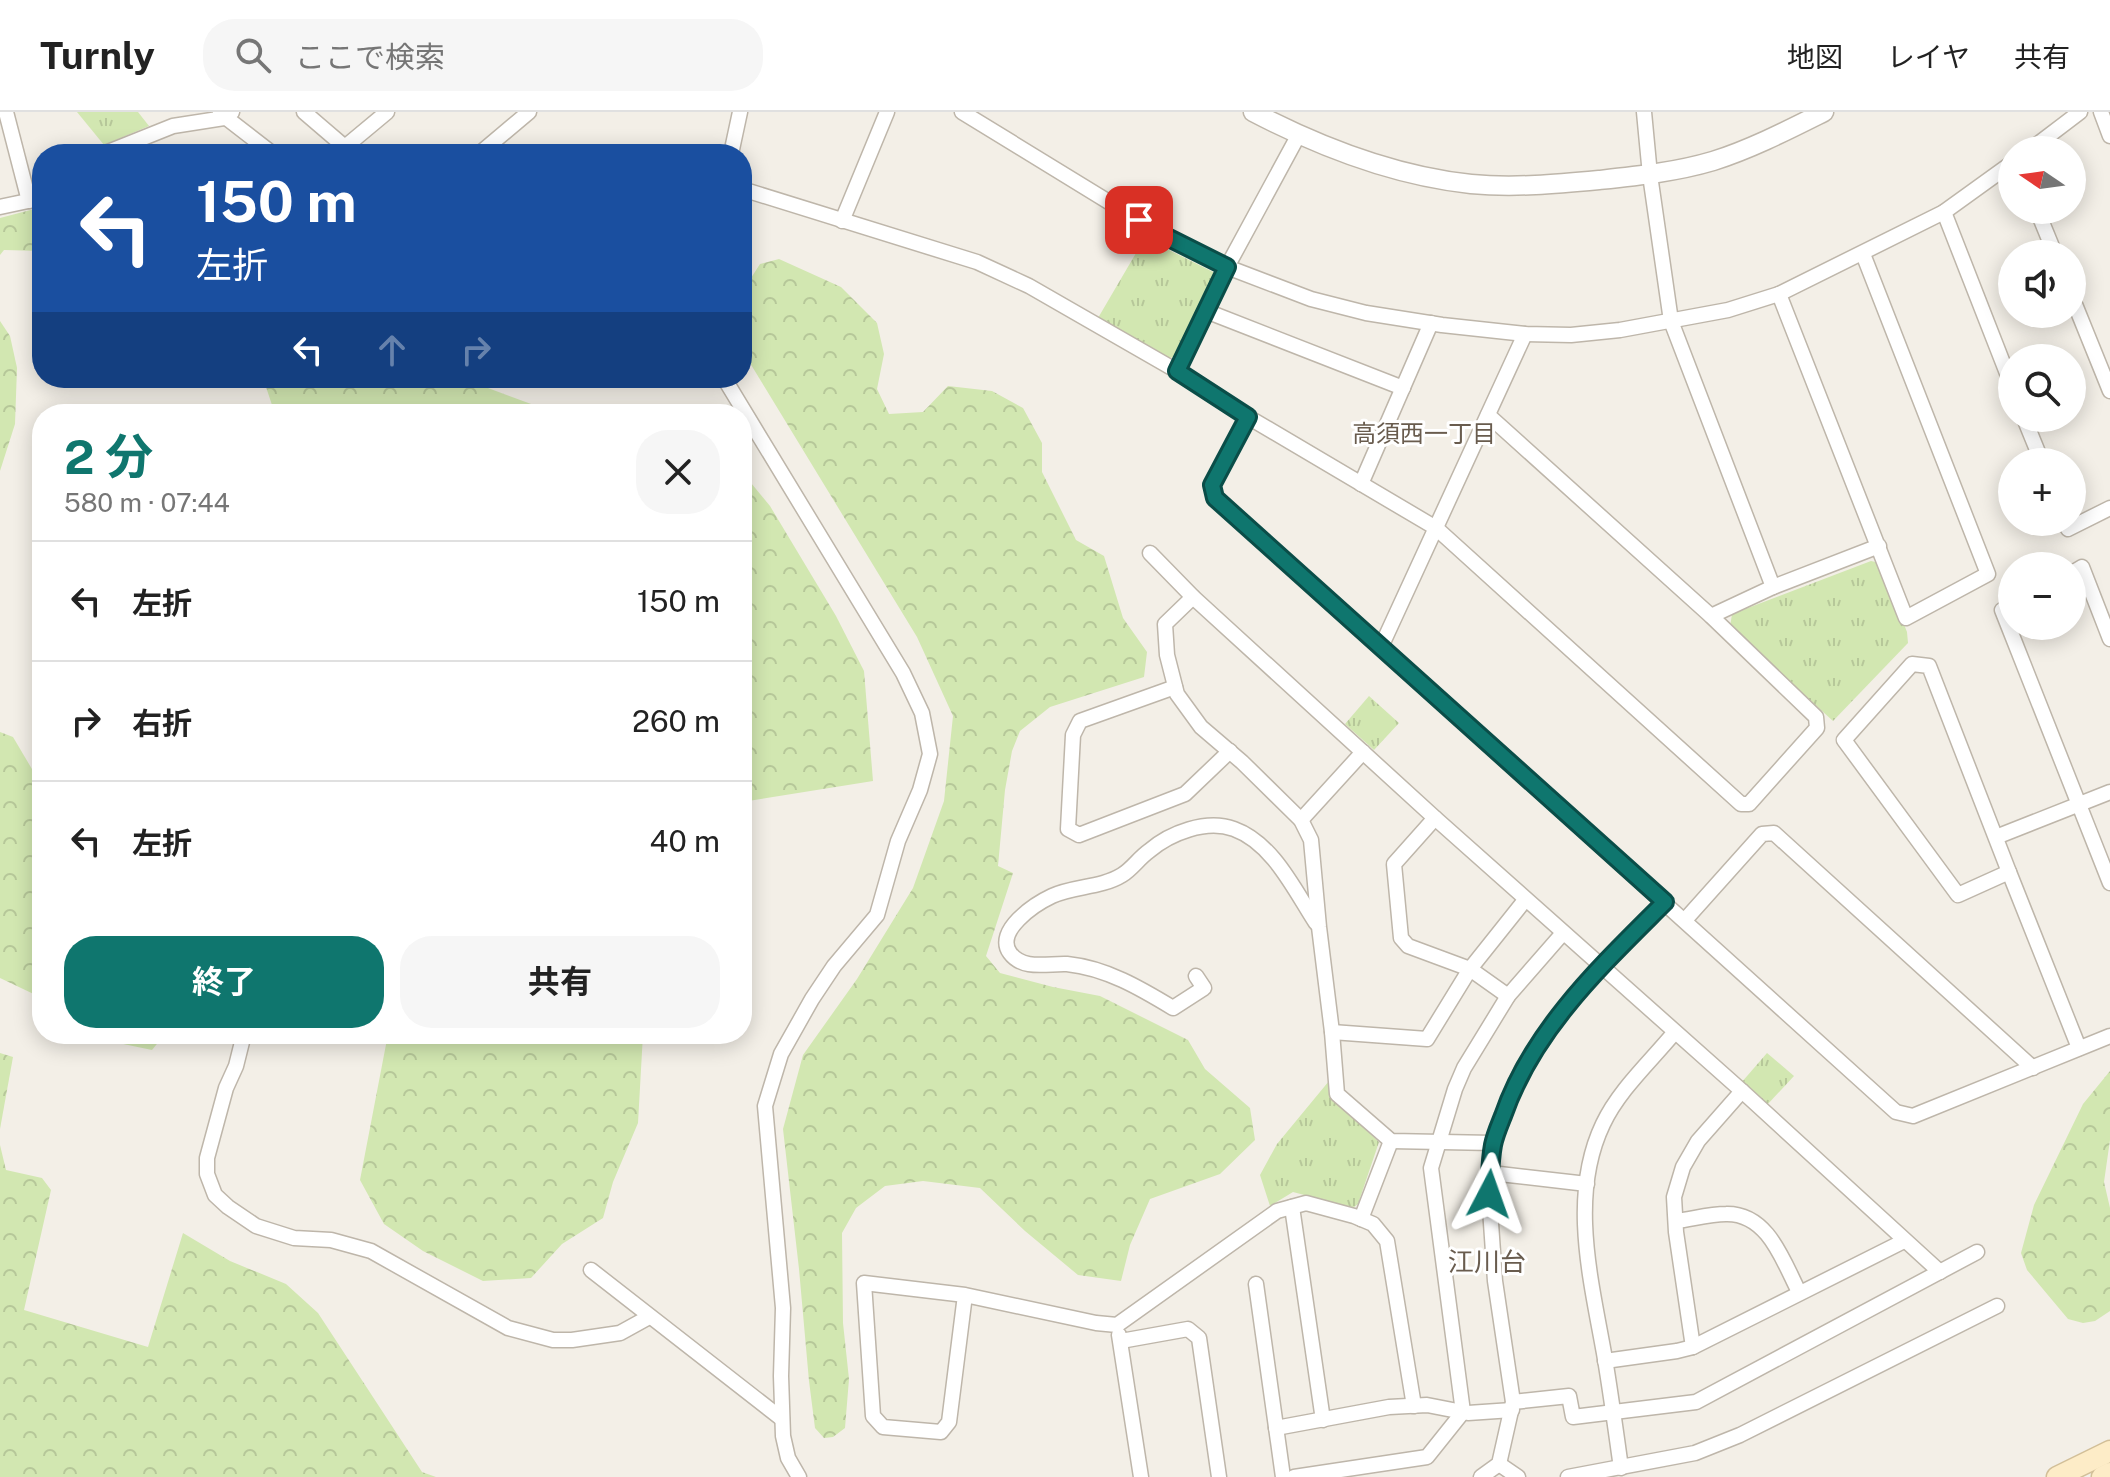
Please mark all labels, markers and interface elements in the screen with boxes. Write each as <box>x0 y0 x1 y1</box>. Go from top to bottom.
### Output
search box <box>203 19 763 91</box>
text: Turnly <box>40 33 155 78</box>
icon: search <box>231 33 275 77</box>
text: ここで検索 <box>295 39 445 75</box>
text: 地図 <box>1787 40 1843 73</box>
text: レイヤ <box>1887 40 1970 73</box>
text: 共有 <box>2014 40 2070 73</box>
north arrow <box>1998 136 2086 224</box>
map controls <box>1998 136 2086 640</box>
text: 150 m <box>196 169 357 235</box>
icon: left <box>64 176 168 280</box>
pin <box>1105 186 1173 254</box>
icon: arrive <box>1117 198 1161 242</box>
button: sound <box>1998 240 2086 328</box>
text: 左折 <box>196 244 268 286</box>
icon: left <box>286 328 330 372</box>
icon: ahead <box>370 328 414 372</box>
icon: right <box>454 328 498 372</box>
button: search <box>1998 344 2086 432</box>
district label: 高須西一丁目 <box>1352 419 1496 447</box>
text: 2 分 <box>64 428 153 485</box>
button: close <box>636 430 720 514</box>
button: + <box>1998 448 2086 536</box>
text: 580 m · 07:44 <box>64 487 230 518</box>
button: − <box>1998 552 2086 640</box>
icon: left <box>64 579 108 623</box>
text: 150 m <box>637 583 720 619</box>
text: 左折 <box>132 585 192 621</box>
icon: right <box>64 699 108 743</box>
text: 260 m <box>632 703 720 739</box>
text: 右折 <box>132 705 192 741</box>
icon: left <box>64 819 108 863</box>
text: 40 m <box>650 823 720 859</box>
text: 左折 <box>132 825 192 861</box>
button: 終了 <box>64 936 384 1028</box>
button: 共有 <box>400 936 720 1028</box>
position arrow <box>1447 1152 1531 1236</box>
district label: 江川台 <box>1448 1246 1526 1277</box>

